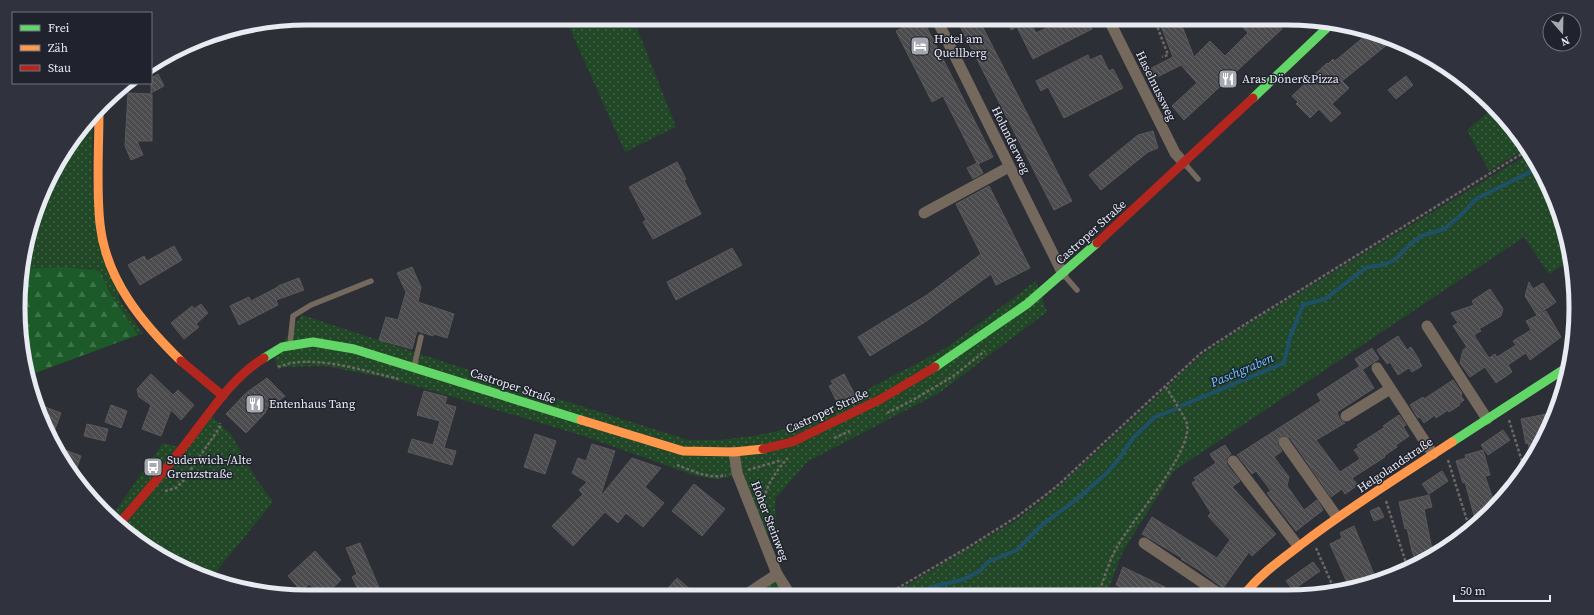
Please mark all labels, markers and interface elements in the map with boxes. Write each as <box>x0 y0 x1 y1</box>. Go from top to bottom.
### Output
legend <box>12 12 152 84</box>
north arrow <box>1542 12 1582 52</box>
text: Frei <box>48 20 70 36</box>
place label: Hotel am Quellberg <box>934 31 987 61</box>
text: N <box>1559 33 1572 49</box>
hotel icon: Hotel am Quellberg <box>909 35 931 57</box>
text: Zäh <box>48 40 68 56</box>
street label: Haselnussweg <box>1132 48 1180 124</box>
text: Stau <box>48 60 71 76</box>
restaurant icon: Aras Döner&Pizza <box>1217 68 1239 90</box>
place label: Aras Döner&Pizza <box>1242 71 1340 87</box>
street label: Holunderweg <box>988 104 1034 176</box>
street label: Castroper Straße <box>1052 196 1130 268</box>
water label: Paschgraben <box>1207 349 1277 391</box>
street label: Castroper Straße <box>468 365 558 407</box>
street label: Castroper Straße <box>783 385 871 437</box>
restaurant icon: Entenhaus Tang <box>244 393 266 415</box>
place label: Entenhaus Tang <box>269 396 355 412</box>
street label: Helgolandstraße <box>1354 434 1436 496</box>
place label: Suderwich-/Alte Grenzstraße <box>167 452 252 482</box>
bus stop icon: Suderwich-/Alte Grenzstraße <box>142 456 164 478</box>
street label: Hoher Steinweg <box>747 479 793 563</box>
scale bar <box>1454 577 1550 603</box>
text: 50 m <box>1460 583 1486 599</box>

